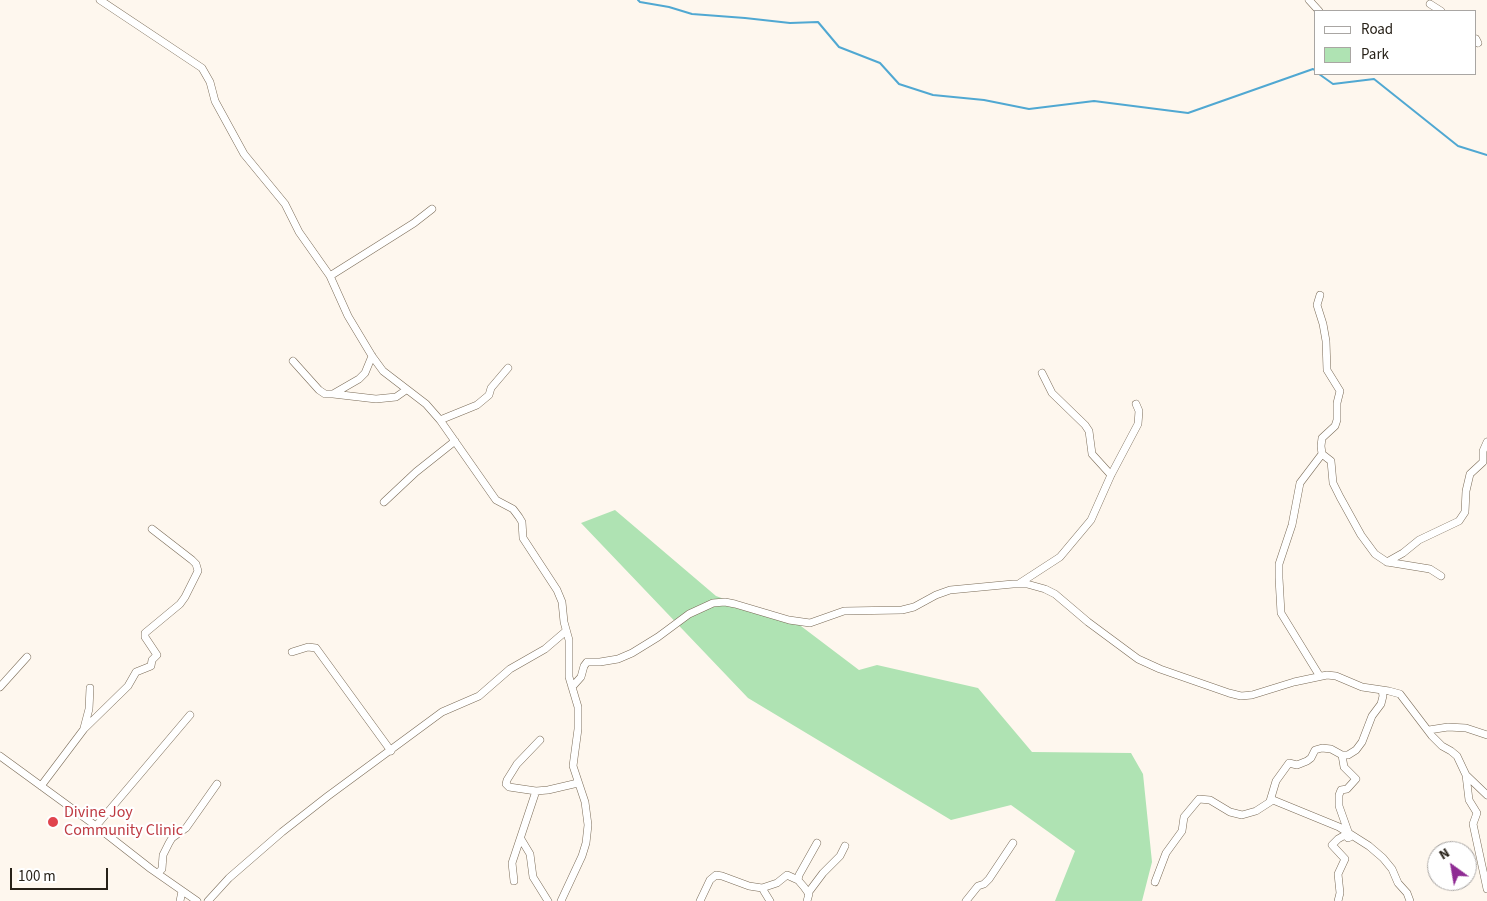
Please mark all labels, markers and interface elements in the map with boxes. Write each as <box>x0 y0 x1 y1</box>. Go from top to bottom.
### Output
legend <box>1314 10 1477 75</box>
text: Road <box>1361 19 1393 40</box>
text: Park <box>1361 44 1389 65</box>
place label: Divine Joy Community Clinic <box>64 803 183 841</box>
marker: Divine Joy Community Clinic <box>46 815 60 829</box>
north arrow <box>1427 841 1477 891</box>
text: N <box>1435 843 1454 865</box>
scale bar <box>12 858 110 890</box>
text: 100 m <box>18 866 56 887</box>

